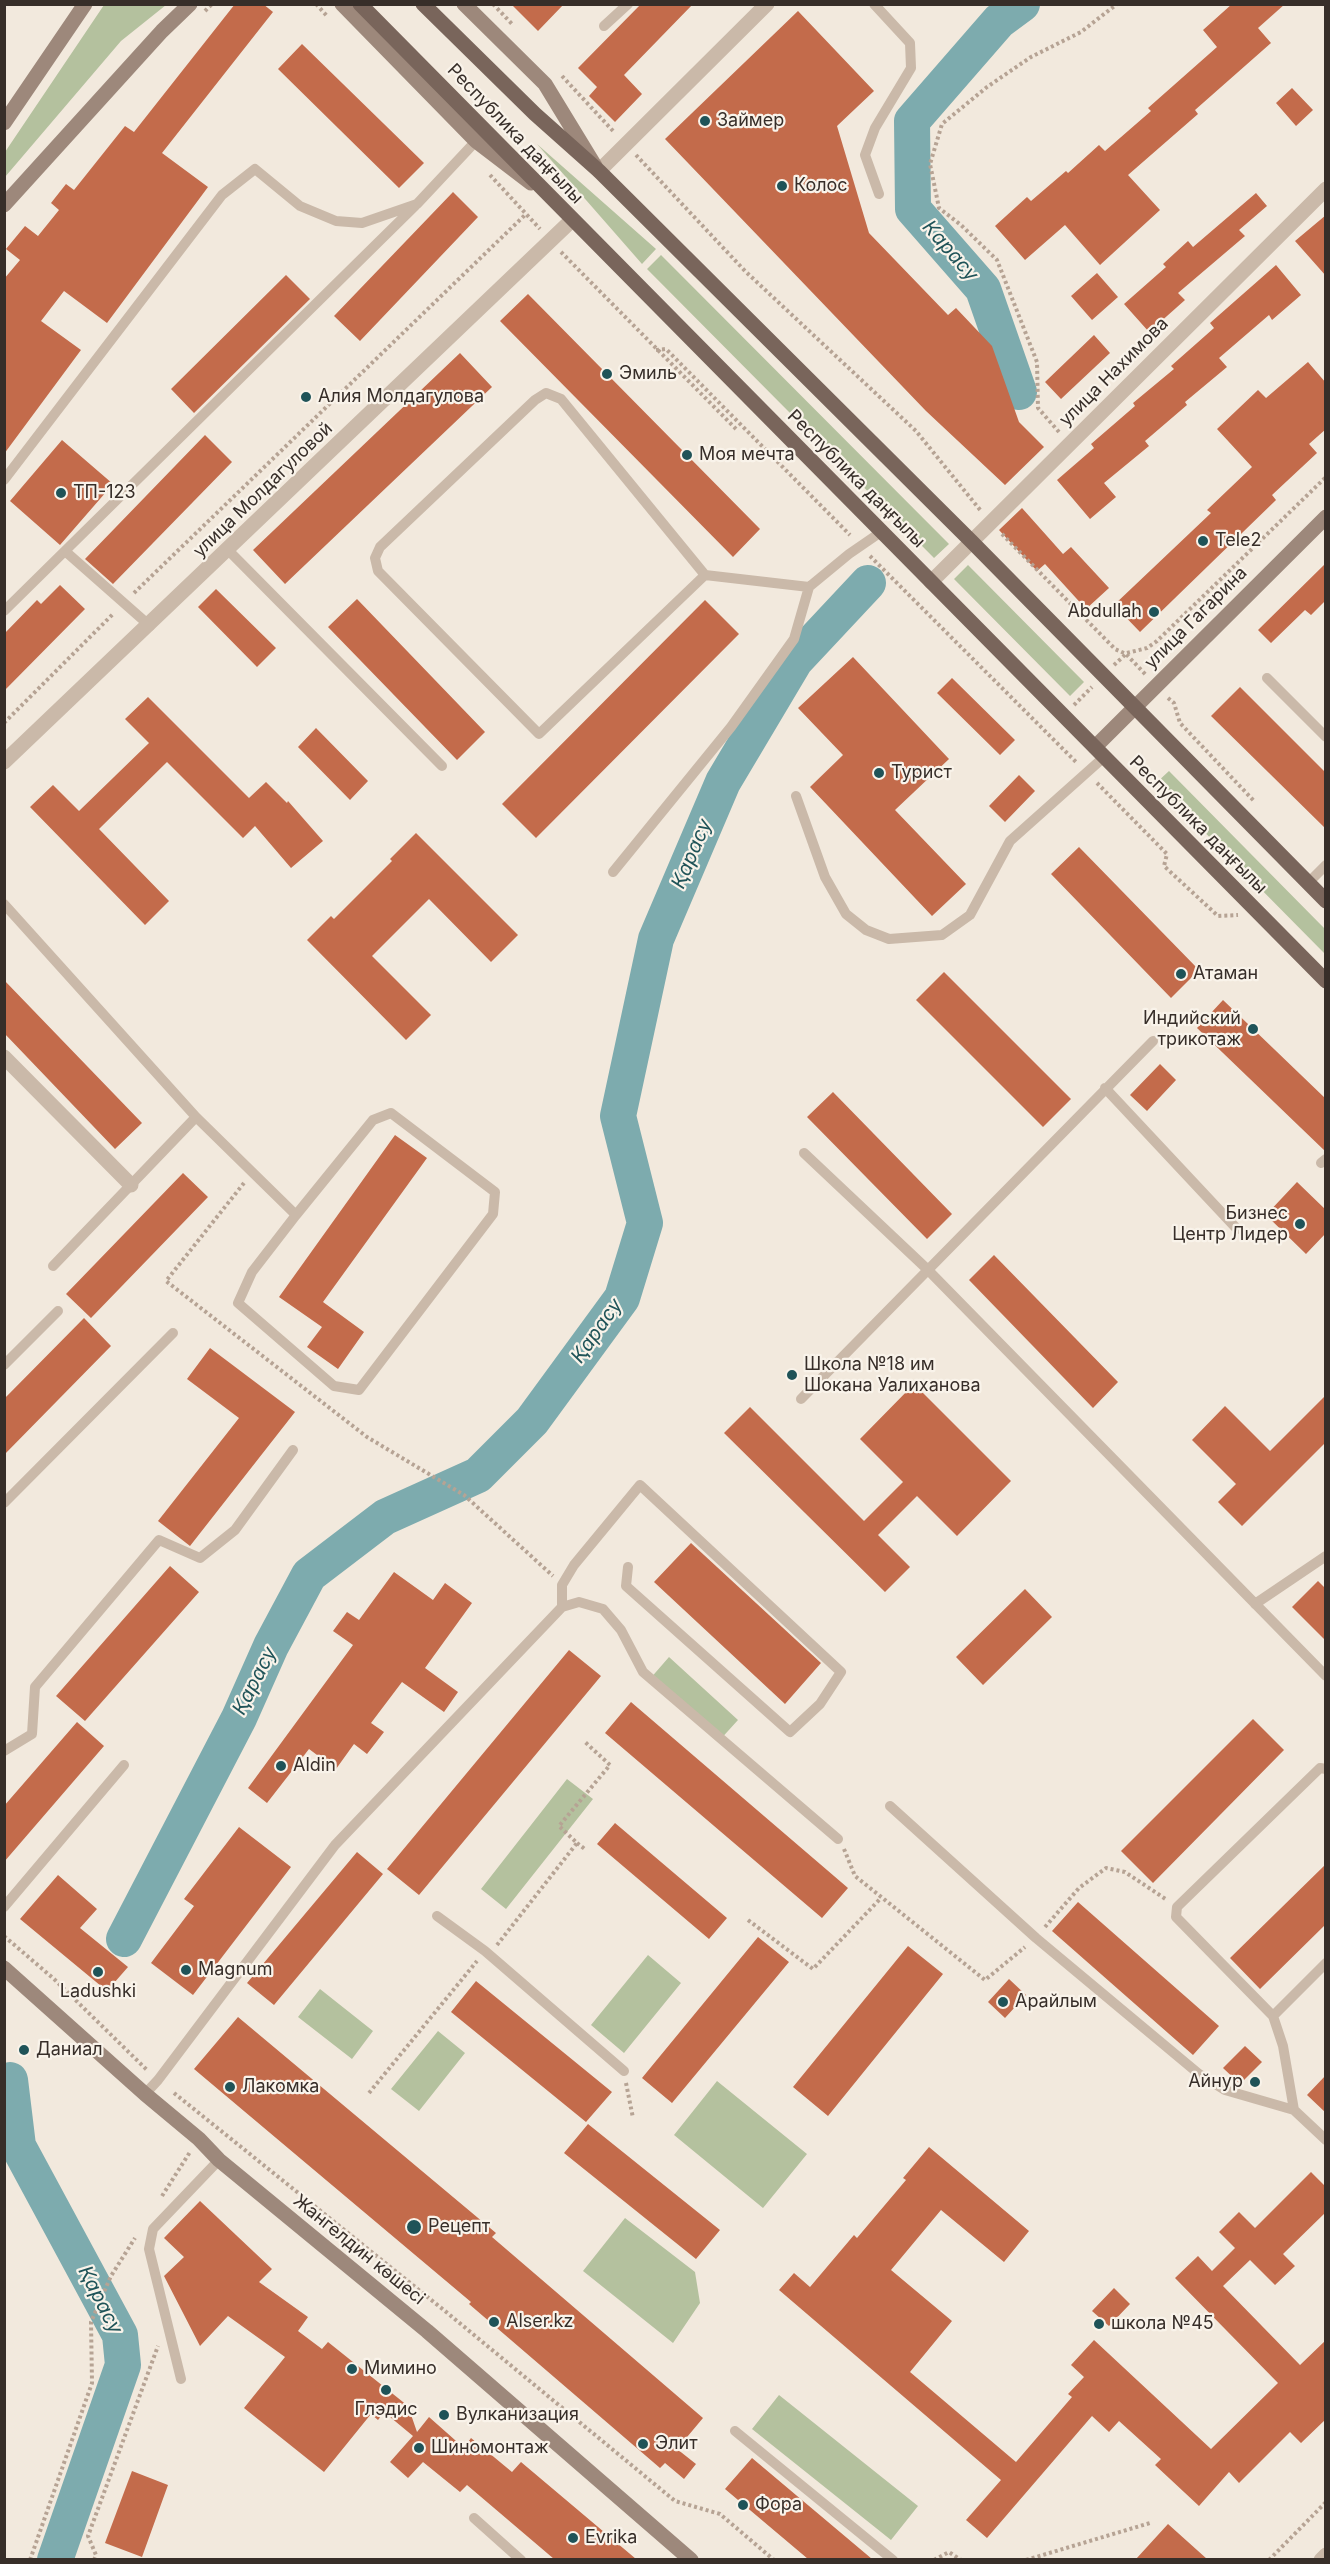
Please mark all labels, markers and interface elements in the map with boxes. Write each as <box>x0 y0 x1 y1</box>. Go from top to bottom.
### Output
street label: Республика даңғылы <box>443 60 587 208</box>
place label: Займер <box>717 110 784 132</box>
marker: Займер <box>698 114 712 128</box>
place label: Колос <box>794 175 848 197</box>
marker: Колос <box>775 179 789 193</box>
water label: Карасу <box>917 216 983 286</box>
street label: улица Нахимова <box>1055 313 1173 431</box>
place label: Эмиль <box>619 363 677 385</box>
marker: Эмиль <box>600 367 614 381</box>
place label: Алия Молдагулова <box>318 386 484 408</box>
marker: Алия Молдагулова <box>299 390 313 404</box>
street label: Республика даңғылы <box>783 406 929 552</box>
street label: улица Молдагуловой <box>189 418 337 562</box>
place label: Моя мечта <box>699 444 795 466</box>
marker: Моя мечта <box>680 448 694 462</box>
place label: ТП-123 <box>73 482 136 504</box>
marker: ТП-123 <box>54 486 68 500</box>
place label: Tele2 <box>1215 530 1262 552</box>
marker: Tele2 <box>1196 534 1210 548</box>
street label: улица Гагарина <box>1140 562 1252 674</box>
place label: Аbdullah <box>1067 601 1142 623</box>
marker: Аbdullah <box>1147 605 1161 619</box>
street label: Республика даңғылы <box>1125 752 1271 898</box>
place label: Турист <box>891 762 952 784</box>
marker: Турист <box>872 766 886 780</box>
water label: Қарасу <box>667 816 717 892</box>
place label: Атаман <box>1193 963 1258 985</box>
marker: Атаман <box>1174 967 1188 981</box>
place label: Индийский трикотаж <box>1143 1008 1241 1050</box>
marker: Индийский трикотаж <box>1246 1022 1260 1036</box>
place label: Бизнес Центр Лидер <box>1172 1203 1288 1246</box>
marker: Бизнес Центр Лидер <box>1293 1217 1307 1231</box>
water label: Қарасу <box>566 1294 628 1368</box>
place label: Школа №18 им Шокана Уалиханова <box>804 1354 980 1396</box>
marker: Школа №18 им Шокана Уалиханова <box>785 1368 799 1382</box>
water label: Қарасу <box>228 1643 282 1719</box>
place label: Aldin <box>293 1755 336 1777</box>
marker: Aldin <box>274 1759 288 1773</box>
place label: Magnum <box>198 1959 272 1981</box>
marker: Magnum <box>179 1963 193 1977</box>
marker: Ladushki <box>91 1965 105 1979</box>
place label: Ladushki <box>60 1981 136 2003</box>
place label: Арайлым <box>1015 1991 1097 2013</box>
marker: Арайлым <box>996 1995 1010 2009</box>
place label: Даниал <box>36 2039 103 2061</box>
marker: Даниал <box>17 2043 31 2057</box>
place label: Айнур <box>1188 2071 1243 2093</box>
marker: Айнур <box>1248 2075 1262 2089</box>
place label: Лакомка <box>242 2076 319 2098</box>
marker: Лакомка <box>223 2080 237 2094</box>
street label: Жангелдин көшесі <box>289 2190 429 2310</box>
place label: Рецепт <box>428 2216 490 2238</box>
marker: Рецепт <box>405 2218 423 2236</box>
water label: Қарасу <box>73 2262 127 2338</box>
place label: Alser.kz <box>506 2311 573 2333</box>
place label: школа №45 <box>1111 2313 1214 2335</box>
marker: Alser.kz <box>487 2315 501 2329</box>
marker: школа №45 <box>1092 2317 1106 2331</box>
place label: Мимино <box>364 2358 437 2380</box>
marker: Мимино <box>345 2362 359 2376</box>
marker: Глэдис <box>379 2383 393 2397</box>
place label: Глэдис <box>354 2399 418 2421</box>
place label: Вулканизация <box>456 2404 579 2426</box>
marker: Вулканизация <box>437 2408 451 2422</box>
place label: Элит <box>655 2433 698 2455</box>
place label: Шиномонтаж <box>431 2437 549 2459</box>
marker: Элит <box>636 2437 650 2451</box>
marker: Шиномонтаж <box>412 2441 426 2455</box>
place label: Фора <box>755 2494 802 2516</box>
marker: Фора <box>736 2498 750 2512</box>
place label: Evrika <box>585 2527 637 2549</box>
marker: Evrika <box>566 2531 580 2545</box>

